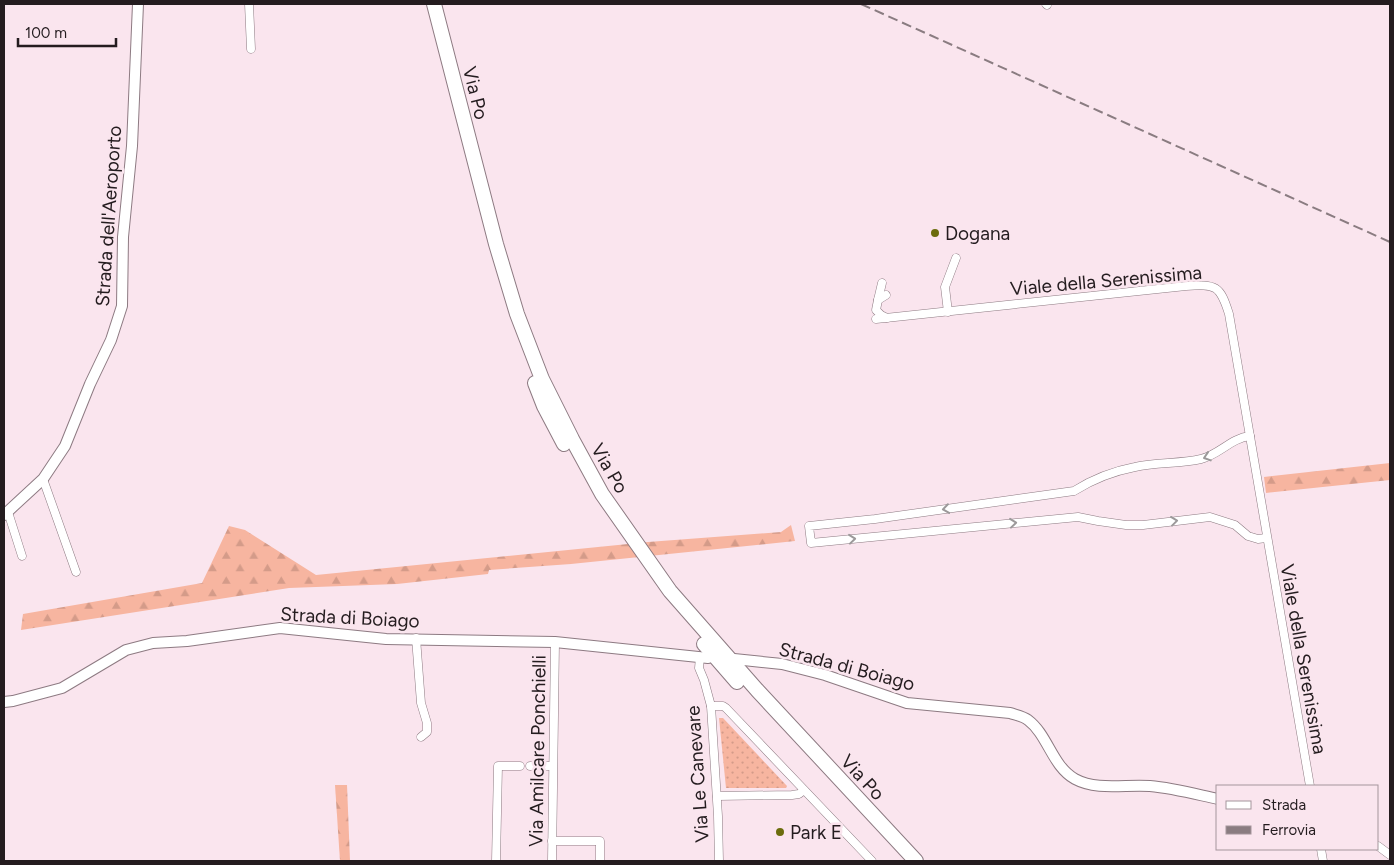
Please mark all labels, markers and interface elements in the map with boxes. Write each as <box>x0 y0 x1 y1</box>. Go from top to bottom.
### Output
scale bar <box>18 15 115 47</box>
text: 100 m <box>25 24 67 42</box>
street label: Via Po <box>458 64 493 122</box>
street label: Strada dell'Aeroporto <box>91 125 126 307</box>
place label: Dogana <box>945 222 1010 245</box>
marker: Dogana <box>929 227 941 239</box>
street label: Viale della Serenissima <box>1009 261 1203 300</box>
street label: Via Po <box>586 439 633 497</box>
one-way arrow <box>1203 451 1211 461</box>
one-way arrow <box>942 503 950 514</box>
one-way arrow <box>1171 516 1179 527</box>
one-way arrow <box>1010 518 1018 529</box>
one-way arrow <box>848 534 856 545</box>
street label: Viale della Serenissima <box>1275 562 1332 756</box>
street label: Strada di Boiago <box>280 602 420 633</box>
street label: Strada di Boiago <box>776 637 917 696</box>
street label: Via Amilcare Ponchielli <box>524 655 551 847</box>
street label: Via Le Canevare <box>681 705 714 843</box>
street label: Via Po <box>836 750 889 805</box>
legend <box>1216 785 1379 850</box>
text: Strada <box>1262 796 1306 814</box>
place label: Park E <box>790 821 842 844</box>
text: Ferrovia <box>1262 821 1316 839</box>
marker: Park E <box>774 826 786 838</box>

